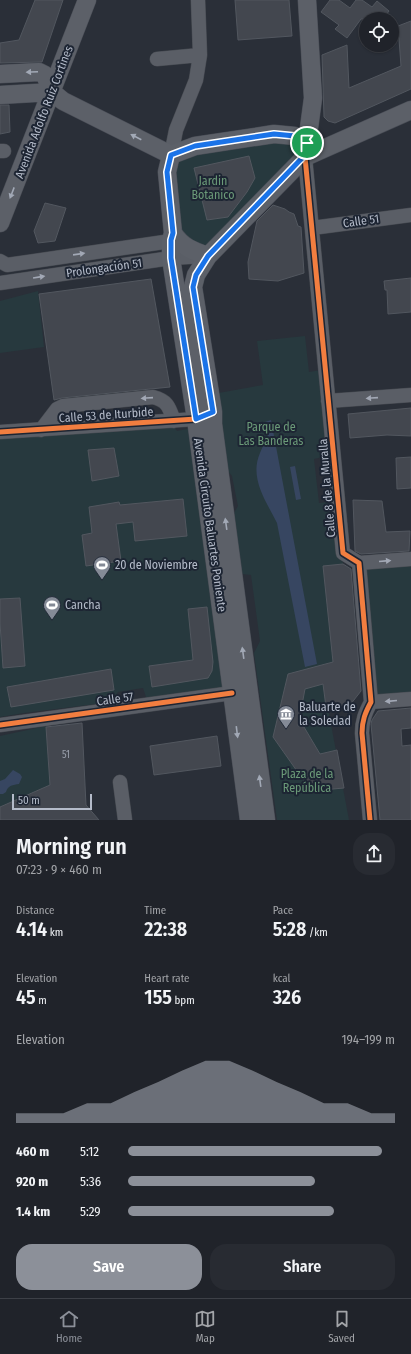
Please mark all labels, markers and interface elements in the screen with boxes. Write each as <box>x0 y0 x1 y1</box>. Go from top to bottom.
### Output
map controls <box>359 12 399 52</box>
button: locate <box>359 12 399 52</box>
street label: Avenida Adolfo Ruiz Cortines <box>12 44 76 180</box>
one-way arrow <box>26 69 38 76</box>
pin <box>290 126 324 160</box>
icon: arrive <box>296 132 318 154</box>
one-way arrow <box>130 134 142 141</box>
park label: Jardin Botanico <box>191 174 235 202</box>
one-way arrow <box>9 187 15 198</box>
street label: Calle 51 <box>342 212 380 230</box>
one-way arrow <box>73 251 85 257</box>
street label: Prolongación 51 <box>65 256 143 280</box>
one-way arrow <box>32 274 45 280</box>
one-way arrow <box>141 395 154 402</box>
one-way arrow <box>366 395 378 401</box>
street label: Calle 53 de Iturbide <box>58 405 154 425</box>
park label: Parque de Las Banderas <box>239 420 303 448</box>
street label: Avenida Circuito Baluartes Poniente <box>191 437 229 613</box>
street label: Calle 8 de la Muralla <box>316 438 338 538</box>
one-way arrow <box>223 518 229 530</box>
sports icon: 20 de Noviembre <box>92 555 112 580</box>
place label: 20 de Noviembre <box>115 558 198 572</box>
one-way arrow <box>379 558 391 564</box>
sports icon: Cancha <box>42 595 62 620</box>
place label: Cancha <box>65 598 101 612</box>
one-way arrow <box>240 646 246 659</box>
street label: Calle 57 <box>96 689 134 708</box>
one-way arrow <box>385 697 397 704</box>
place label: Baluarte de la Soledad <box>299 700 356 728</box>
museum icon: Baluarte de la Soledad <box>276 704 296 729</box>
one-way arrow <box>234 726 240 738</box>
house number: 51 <box>62 749 70 761</box>
park label: Plaza de la República <box>281 767 333 795</box>
one-way arrow <box>257 775 264 787</box>
scale bar <box>12 792 92 811</box>
text: 50 m <box>18 794 40 807</box>
text: Morning run <box>16 833 127 860</box>
button: share <box>353 833 395 875</box>
text: 07:23 · 9 × 460 m <box>16 862 102 877</box>
text: Distance <box>16 904 55 917</box>
text: Time <box>144 904 166 917</box>
text: Pace <box>273 904 293 917</box>
text: 4.14 <box>16 917 47 941</box>
text: 22:38 <box>144 917 187 941</box>
text: 5:28 <box>273 917 306 941</box>
text: km <box>47 926 63 939</box>
text: /km <box>306 926 328 939</box>
text: Elevation <box>16 972 57 985</box>
text: Heart rate <box>144 972 190 985</box>
text: kcal <box>273 972 290 985</box>
text: 45 <box>16 985 36 1009</box>
text: 155 <box>144 985 172 1009</box>
text: 326 <box>273 985 301 1009</box>
text: m <box>36 994 47 1007</box>
text: bpm <box>172 994 195 1007</box>
text: Elevation <box>16 1032 65 1047</box>
text: 194–199 m <box>341 1032 395 1047</box>
text: 460 m <box>16 1144 49 1159</box>
text: 5:12 <box>80 1144 99 1159</box>
text: 920 m <box>16 1174 48 1189</box>
text: 5:36 <box>80 1174 101 1189</box>
text: 1.4 km <box>16 1204 50 1219</box>
text: 5:29 <box>80 1204 101 1219</box>
button: Save <box>16 1244 202 1290</box>
button: Share <box>210 1244 395 1290</box>
tab: Home <box>56 1308 82 1345</box>
tab: Map <box>194 1308 216 1345</box>
tab: Saved <box>328 1308 355 1345</box>

